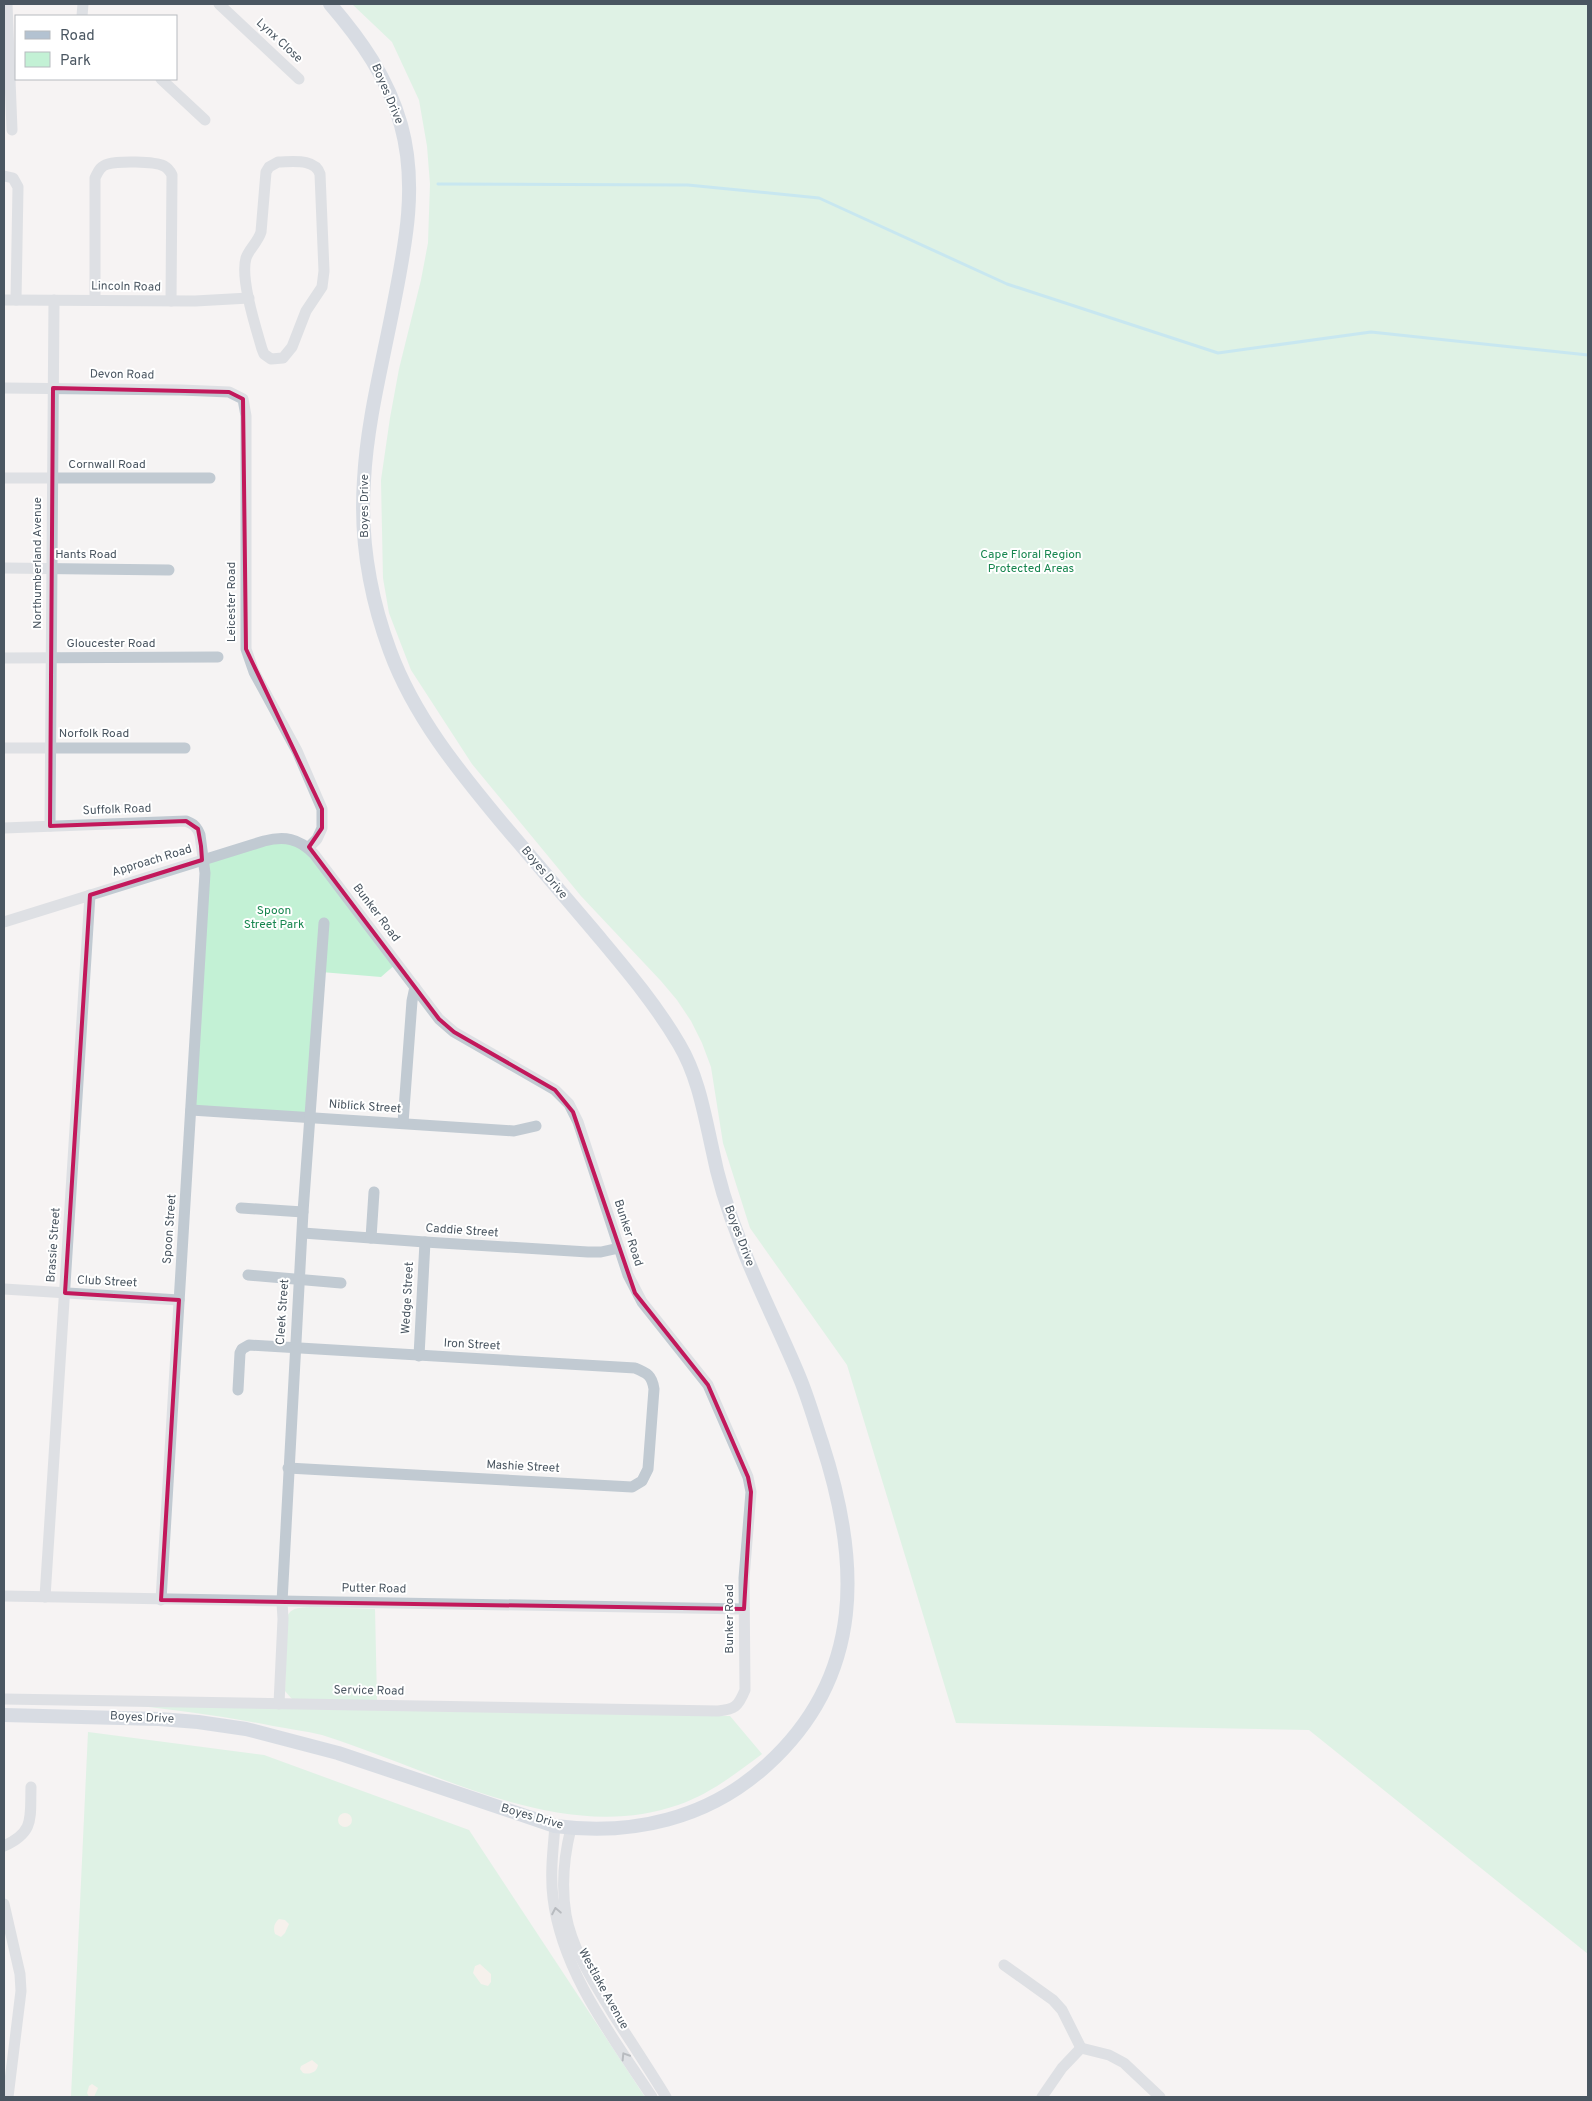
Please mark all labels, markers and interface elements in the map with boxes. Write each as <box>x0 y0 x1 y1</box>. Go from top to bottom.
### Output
legend <box>15 15 178 80</box>
street label: Lynx Close <box>252 15 306 67</box>
text: Road <box>60 27 95 46</box>
text: Park <box>60 52 91 71</box>
street label: Boyes Drive <box>367 61 407 127</box>
street label: Lincoln Road <box>91 278 161 296</box>
street label: Devon Road <box>90 366 154 384</box>
street label: Cornwall Road <box>68 457 146 473</box>
street label: Boyes Drive <box>357 474 373 538</box>
street label: Northumberland Avenue <box>30 497 46 629</box>
street label: Hants Road <box>55 547 117 563</box>
park label: Cape Floral Region Protected Areas <box>980 547 1082 577</box>
street label: Leicester Road <box>224 562 240 642</box>
street label: Gloucester Road <box>67 636 156 652</box>
street label: Norfolk Road <box>59 726 129 742</box>
street label: Suffolk Road <box>82 801 152 819</box>
street label: Approach Road <box>110 841 194 881</box>
street label: Boyes Drive <box>517 843 571 903</box>
street label: Bunker Road <box>349 881 403 945</box>
park label: Spoon Street Park <box>244 903 304 933</box>
street label: Niblick Street <box>328 1096 402 1118</box>
street label: Spoon Street <box>160 1193 180 1265</box>
street label: Bunker Road <box>610 1198 646 1268</box>
street label: Boyes Drive <box>720 1203 758 1269</box>
street label: Brassie Street <box>43 1207 65 1283</box>
street label: Caddie Street <box>425 1220 499 1242</box>
street label: Wedge Street <box>398 1261 418 1335</box>
street label: Club Street <box>76 1272 138 1292</box>
street label: Cleek Street <box>273 1278 293 1346</box>
street label: Iron Street <box>443 1336 501 1354</box>
street label: Mashie Street <box>486 1457 560 1477</box>
street label: Putter Road <box>341 1580 407 1598</box>
street label: Bunker Road <box>722 1584 738 1654</box>
street label: Service Road <box>334 1682 404 1700</box>
street label: Boyes Drive <box>110 1708 174 1728</box>
street label: Boyes Drive <box>499 1800 565 1834</box>
one-way arrow <box>551 1907 561 1915</box>
street label: Westlake Avenue <box>574 1946 632 2032</box>
one-way arrow <box>622 2052 632 2061</box>

